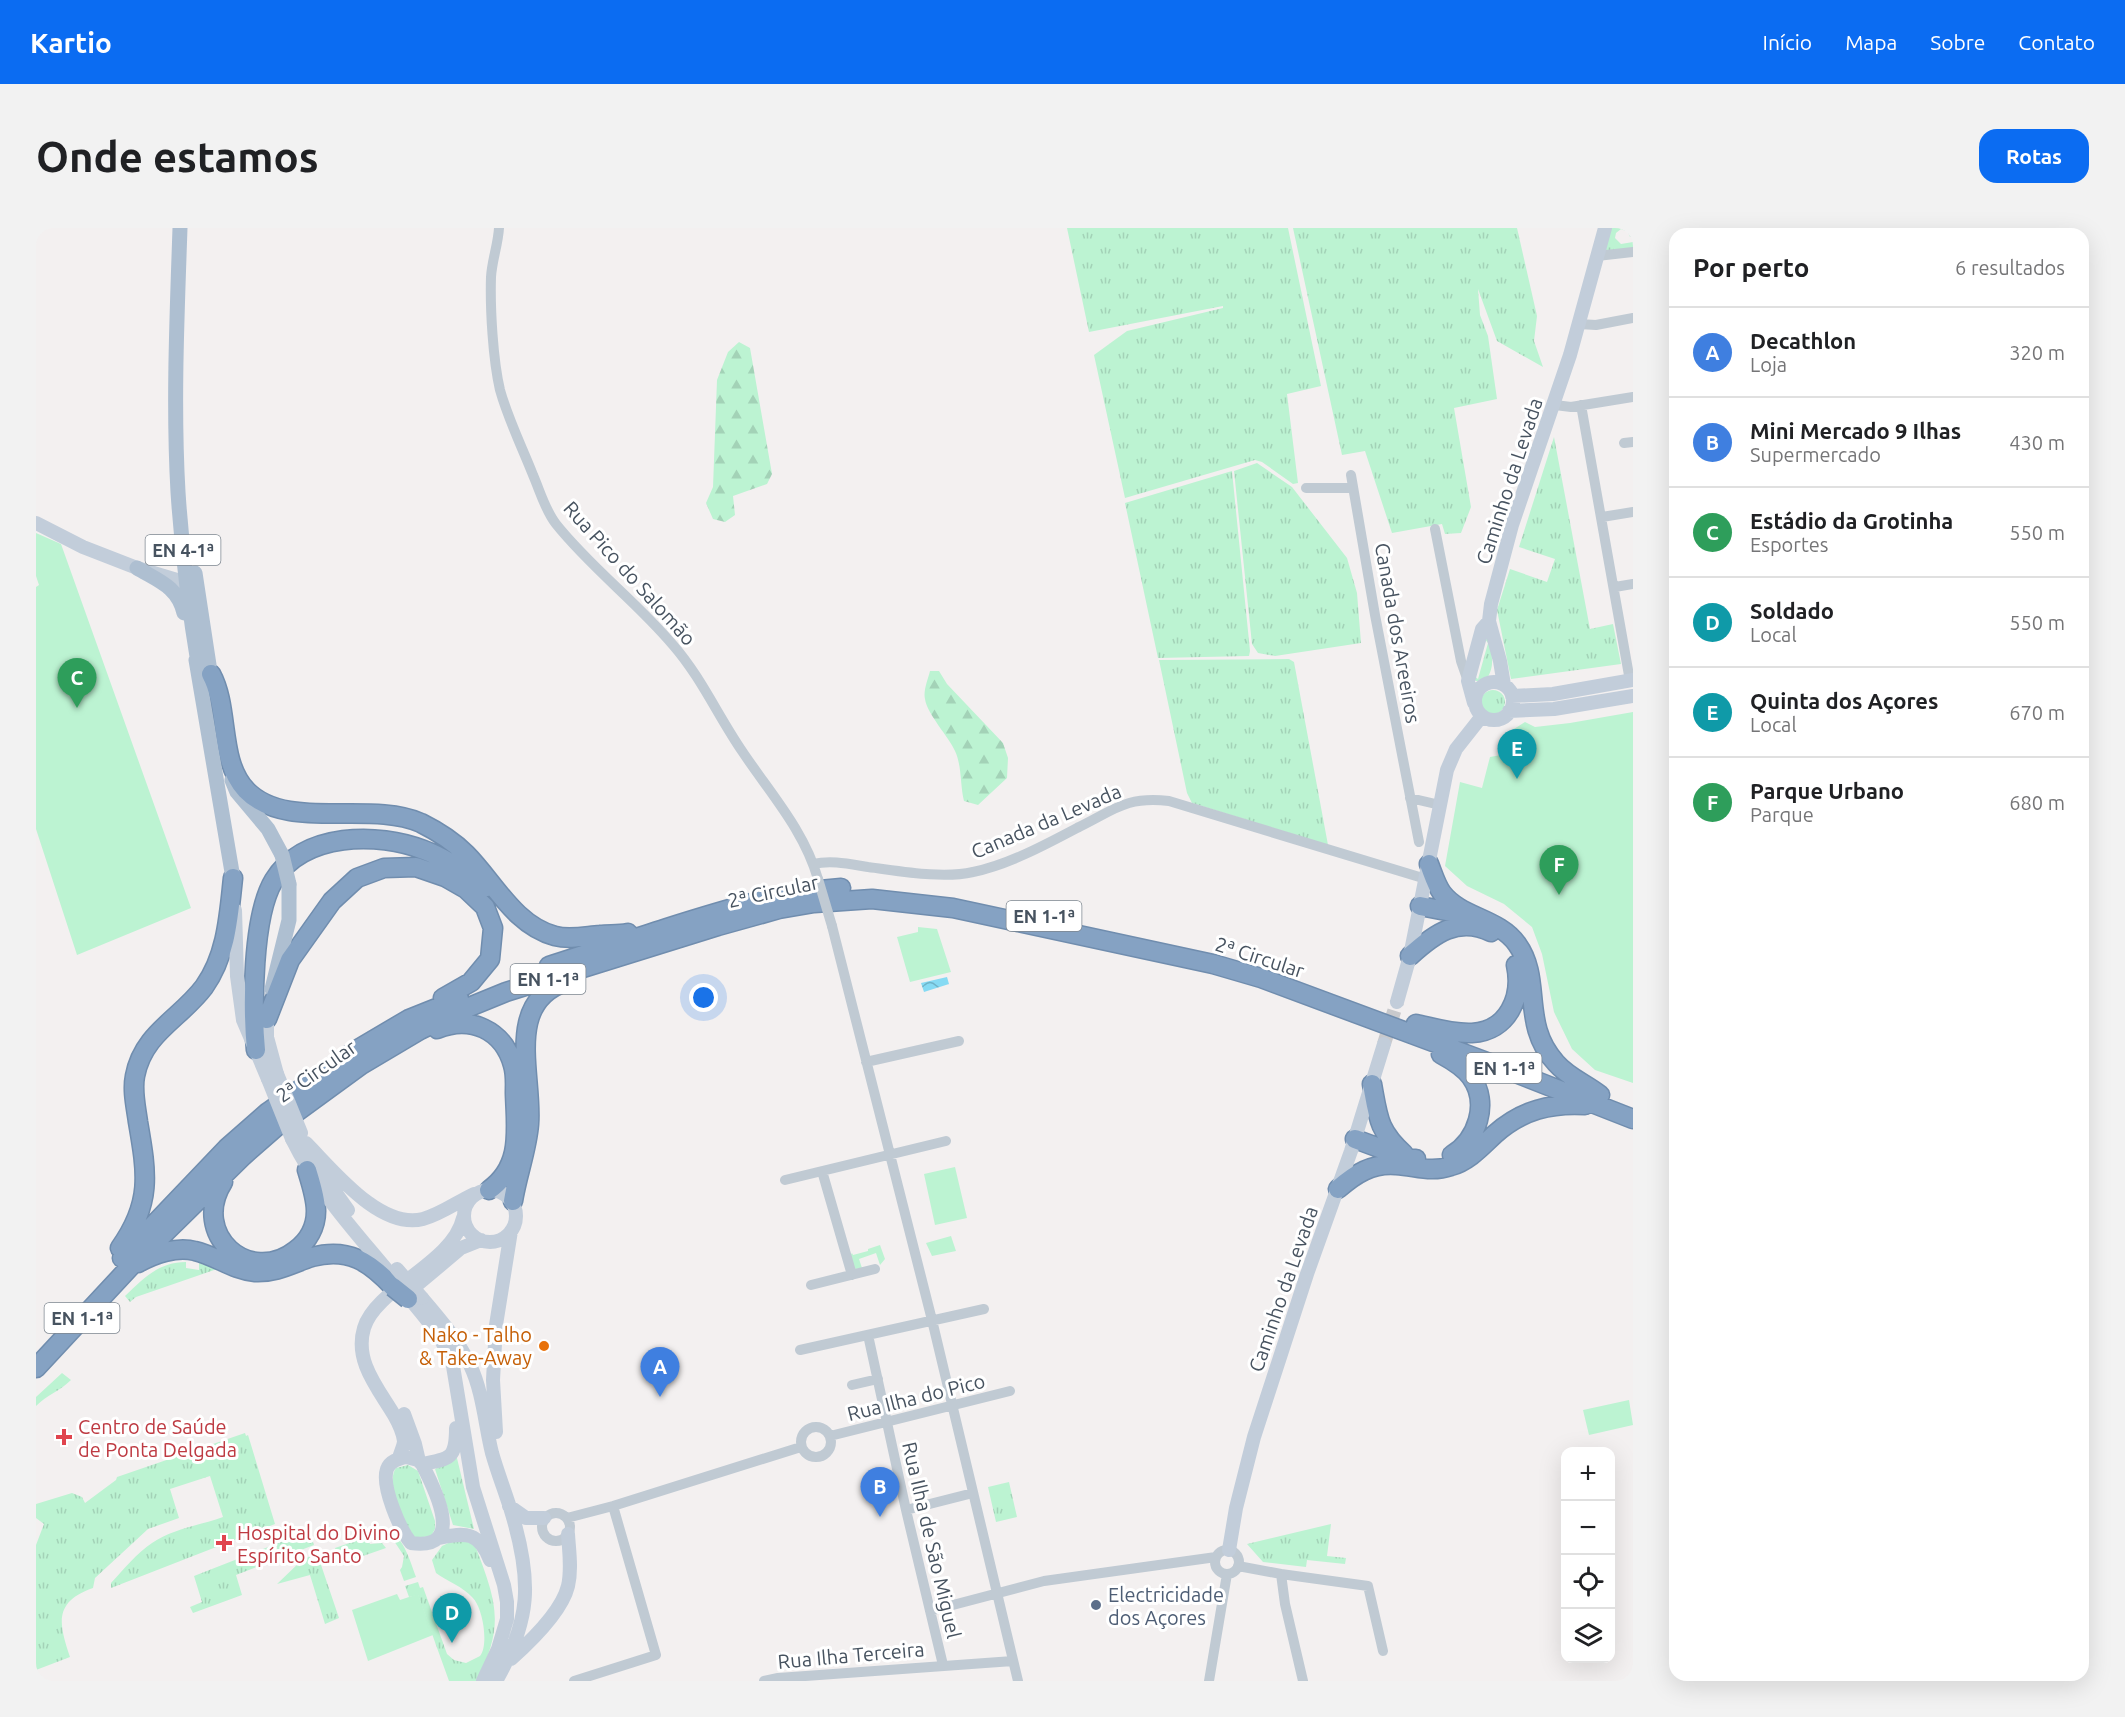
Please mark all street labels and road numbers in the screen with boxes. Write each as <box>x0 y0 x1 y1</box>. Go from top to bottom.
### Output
street label: Caminho da Levada <box>1471 395 1547 567</box>
street label: Rua Pico do Salomão <box>559 496 701 650</box>
road number: EN 4-1ª <box>146 535 220 565</box>
street label: Canada dos Areeiros <box>1371 541 1425 725</box>
street label: Canada da Levada <box>968 779 1124 863</box>
street label: 2ª Circular <box>726 870 821 912</box>
road number: EN 1-1ª <box>1006 901 1082 931</box>
street label: 2ª Circular <box>1213 932 1308 982</box>
road number: EN 1-1ª <box>510 964 586 994</box>
street label: 2ª Circular <box>272 1035 361 1107</box>
road number: EN 1-1ª <box>1466 1053 1542 1083</box>
street label: Caminho da Levada <box>1244 1203 1322 1375</box>
road number: EN 1-1ª <box>45 1303 120 1333</box>
street label: Rua Ilha do Pico <box>845 1369 987 1425</box>
street label: Rua Ilha de São Miguel <box>898 1439 966 1641</box>
street label: Rua Ilha Terceira <box>777 1637 925 1673</box>

